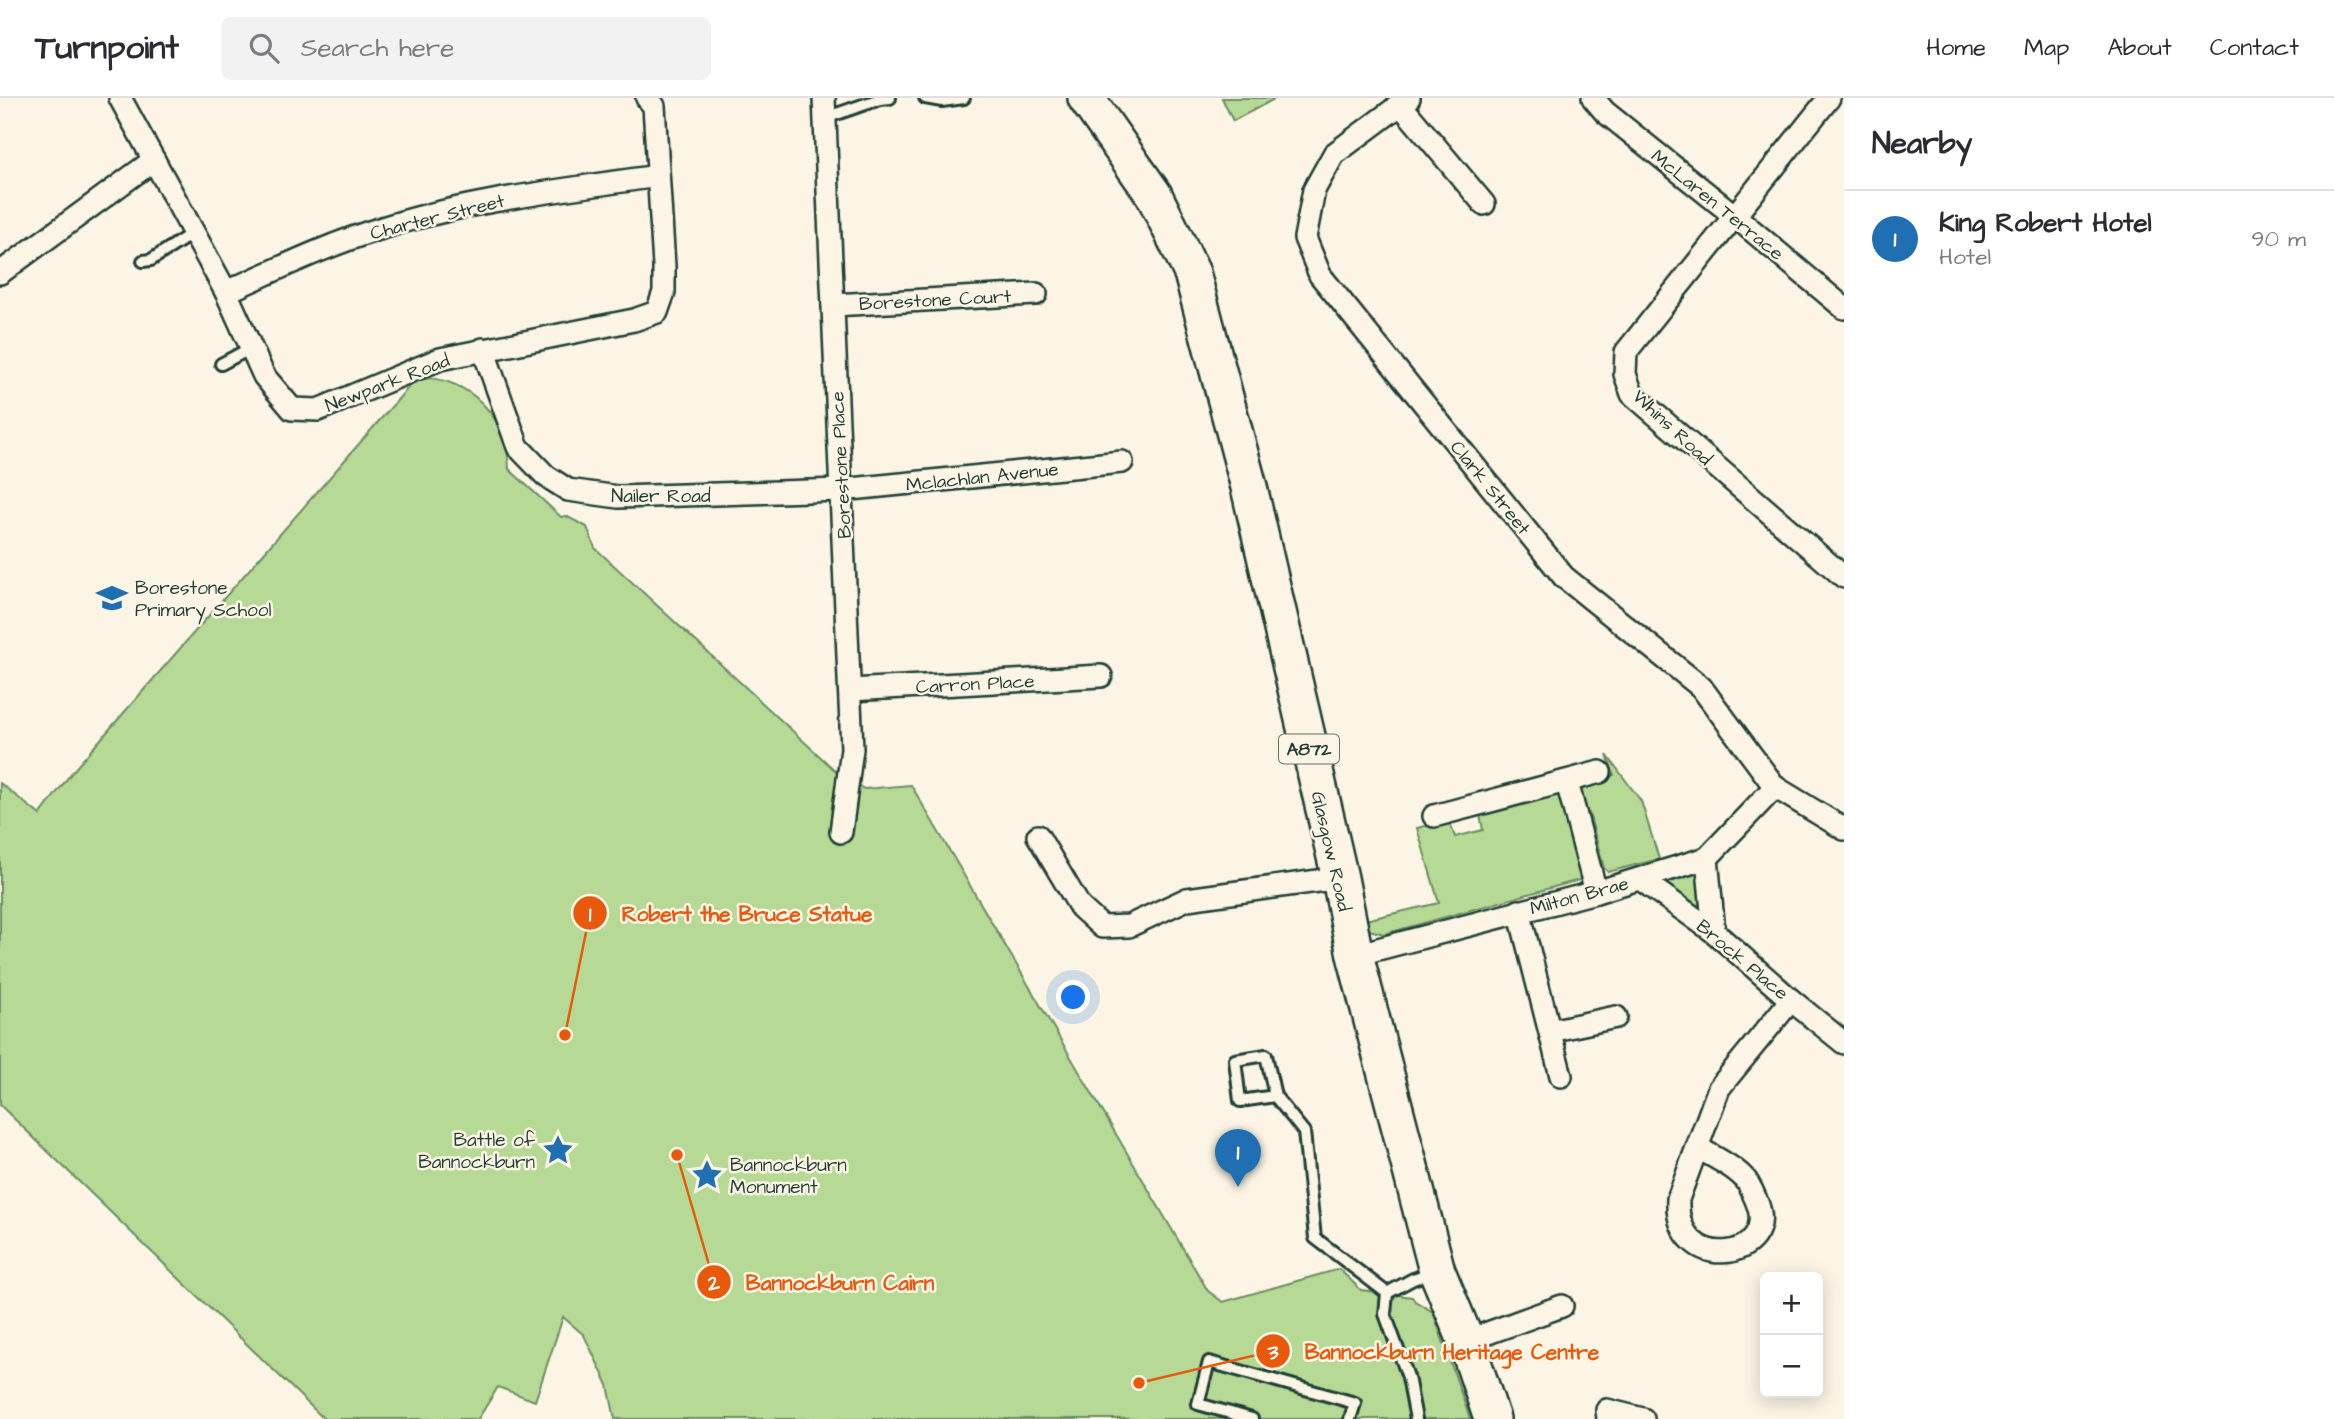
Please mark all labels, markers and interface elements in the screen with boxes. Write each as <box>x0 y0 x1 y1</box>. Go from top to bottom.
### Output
search box <box>221 17 711 80</box>
text: Turnpoint <box>35 25 179 71</box>
icon: search <box>245 29 283 67</box>
text: Search here <box>301 30 454 66</box>
text: Home <box>1926 31 1986 65</box>
text: Map <box>2024 31 2069 65</box>
text: About <box>2107 31 2172 65</box>
text: Contact <box>2210 31 2299 65</box>
text: Nearby <box>1872 123 1972 165</box>
street label: McLaren Terrace <box>1645 143 1789 267</box>
street label: Charter Street <box>367 188 508 247</box>
text: King Robert Hotel <box>1939 205 2152 241</box>
text: 1 <box>1894 223 1896 255</box>
text: 90 m <box>2251 223 2306 255</box>
text: Hotel <box>1939 241 1991 273</box>
street label: Borestone Court <box>858 283 1012 318</box>
street label: Newpark Road <box>321 347 454 420</box>
street label: Whins Road <box>1626 384 1718 472</box>
street label: Borestone Place <box>824 391 859 539</box>
street label: Clark Street <box>1443 435 1537 541</box>
street label: Mclachlan Avenue <box>905 456 1060 499</box>
street label: Nailer Road <box>611 483 711 510</box>
place label: Borestone Primary School <box>135 575 271 625</box>
school or university icon: Borestone Primary School <box>95 581 129 615</box>
street label: Carron Place <box>915 668 1035 701</box>
road number: A872 <box>1279 734 1339 764</box>
street label: Glasgow Road <box>1303 789 1358 914</box>
street label: Milton Brae <box>1527 870 1632 923</box>
callout: Robert the Bruce Statue <box>573 892 886 934</box>
text: 1 <box>589 900 592 929</box>
text: Robert the Bruce Statue <box>622 900 873 929</box>
street label: Brock Place <box>1690 913 1794 1007</box>
your location <box>1056 980 1090 1014</box>
place label: Battle of Bannockburn <box>418 1127 536 1176</box>
pin: 1 <box>1215 1129 1261 1187</box>
place icon: Battle of Bannockburn <box>541 1133 575 1167</box>
place label: Bannockburn Monument <box>730 1152 847 1201</box>
place icon: Bannockburn Monument <box>690 1158 724 1192</box>
callout: Bannockburn Cairn <box>696 1261 948 1303</box>
text: 2 <box>707 1269 721 1298</box>
text: Bannockburn Cairn <box>746 1269 935 1298</box>
map controls <box>1760 1272 1823 1398</box>
button: + <box>1760 1272 1823 1335</box>
callout: Bannockburn Heritage Centre <box>1255 1330 1613 1372</box>
button: − <box>1760 1335 1823 1398</box>
text: 3 <box>1267 1338 1279 1367</box>
text: Bannockburn Heritage Centre <box>1305 1338 1600 1369</box>

